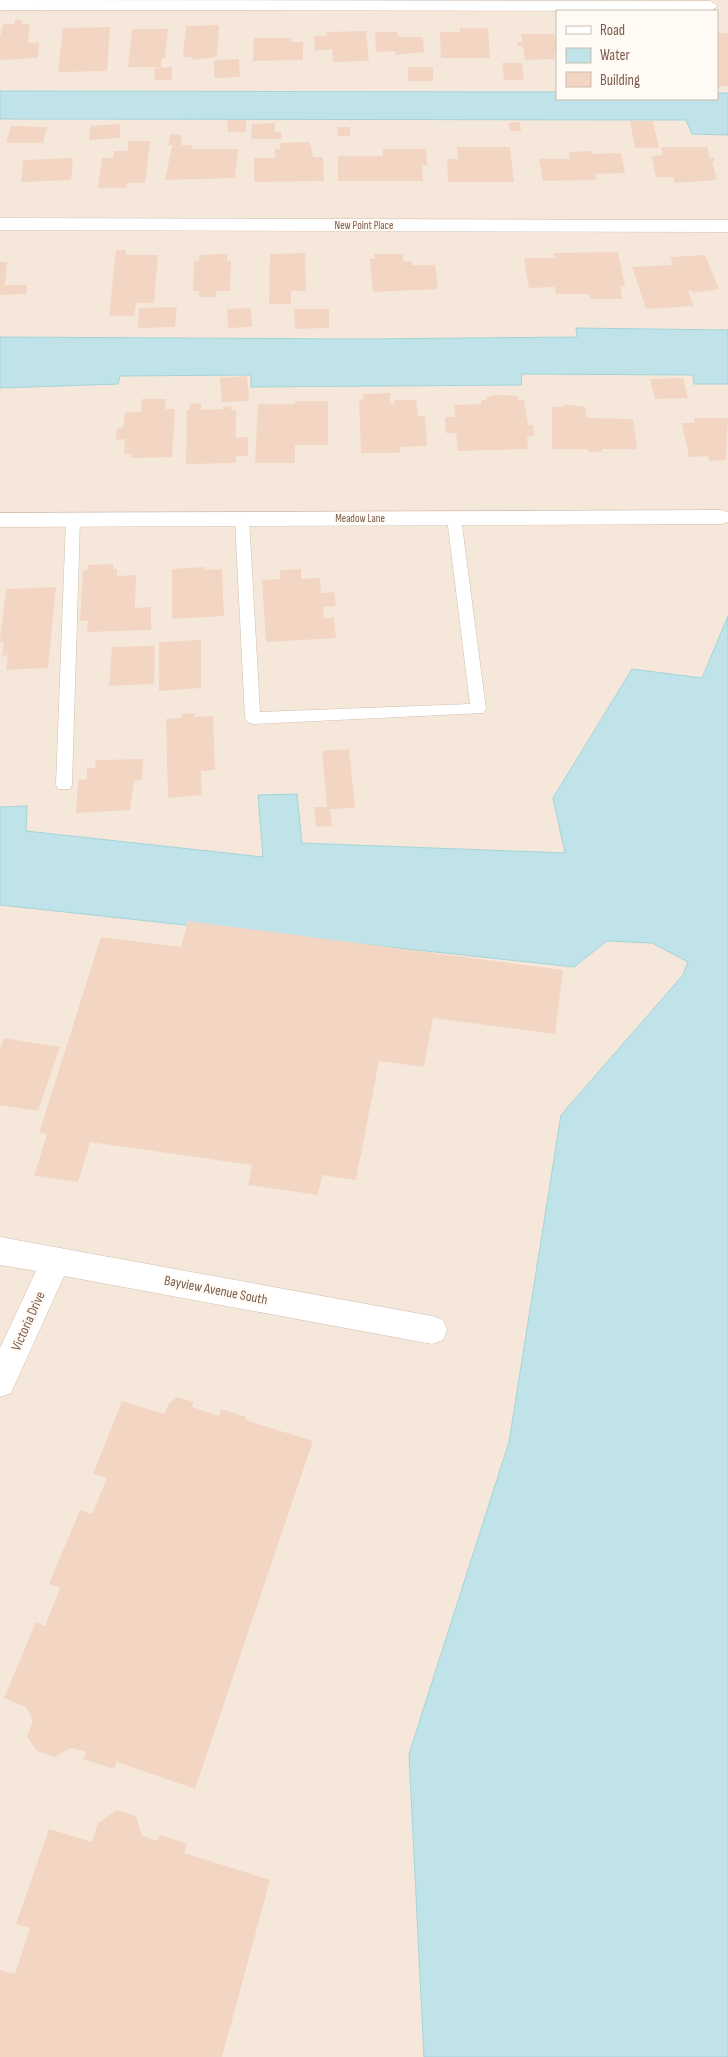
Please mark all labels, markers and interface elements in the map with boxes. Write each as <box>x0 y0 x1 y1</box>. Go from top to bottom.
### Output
legend <box>556 10 718 100</box>
text: Road <box>600 21 625 40</box>
text: Water <box>600 46 631 65</box>
text: Building <box>600 71 640 90</box>
street label: New Point Place <box>335 219 393 232</box>
street label: Meadow Lane <box>335 512 385 525</box>
street label: Bayview Avenue South <box>163 1272 269 1308</box>
street label: Victoria Drive <box>7 1289 49 1353</box>

